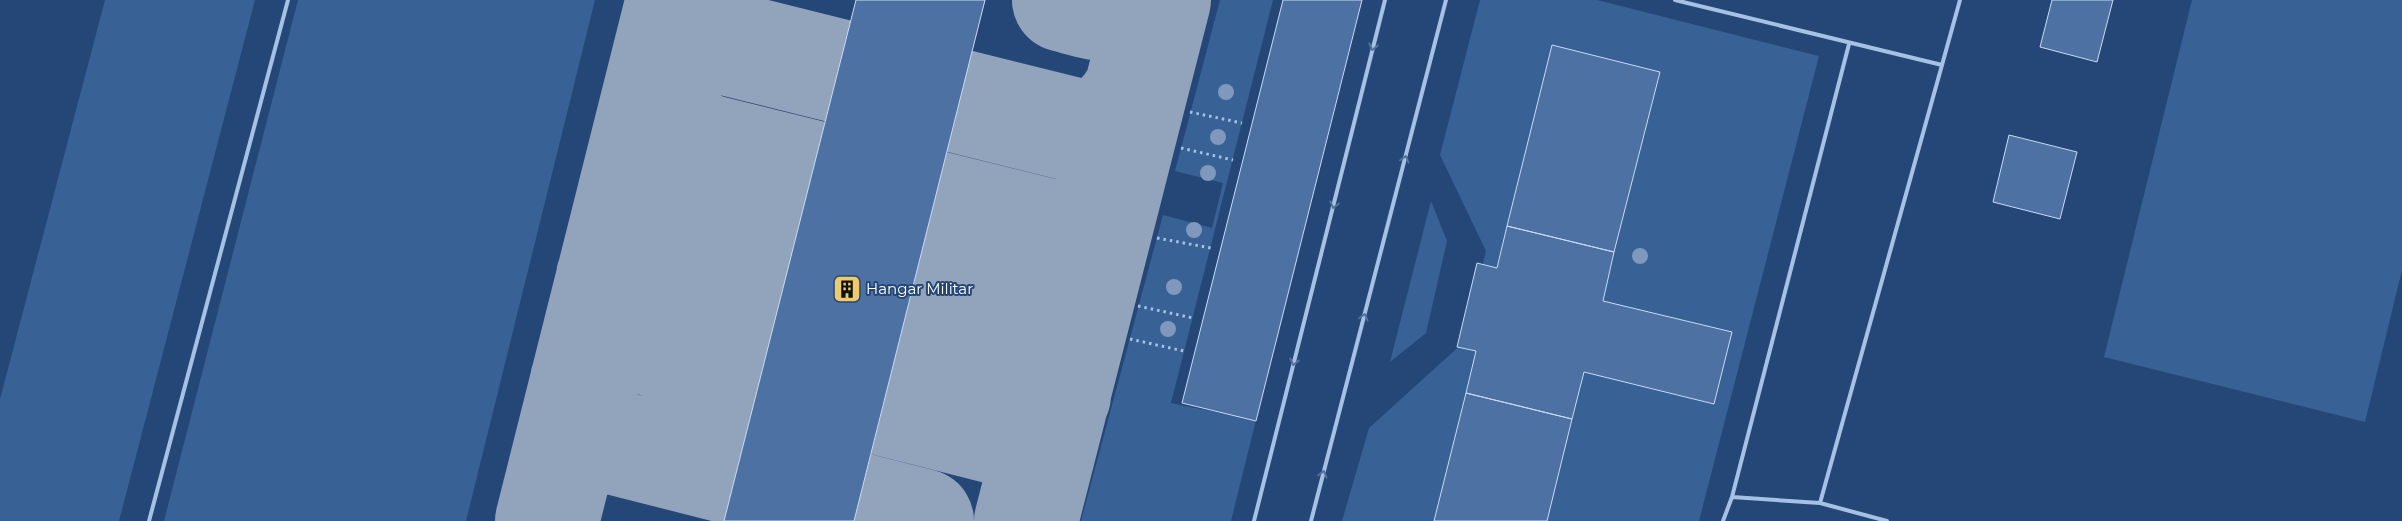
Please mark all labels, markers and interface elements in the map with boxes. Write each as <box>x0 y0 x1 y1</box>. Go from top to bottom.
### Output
one-way arrow <box>1368 43 1379 52</box>
one-way arrow <box>1399 155 1410 164</box>
one-way arrow <box>1329 200 1339 208</box>
building icon: Hangar Militar <box>832 274 862 304</box>
place label: Hangar Militar <box>866 279 973 298</box>
one-way arrow <box>1358 312 1369 321</box>
one-way arrow <box>1289 358 1300 367</box>
one-way arrow <box>1317 469 1328 478</box>

